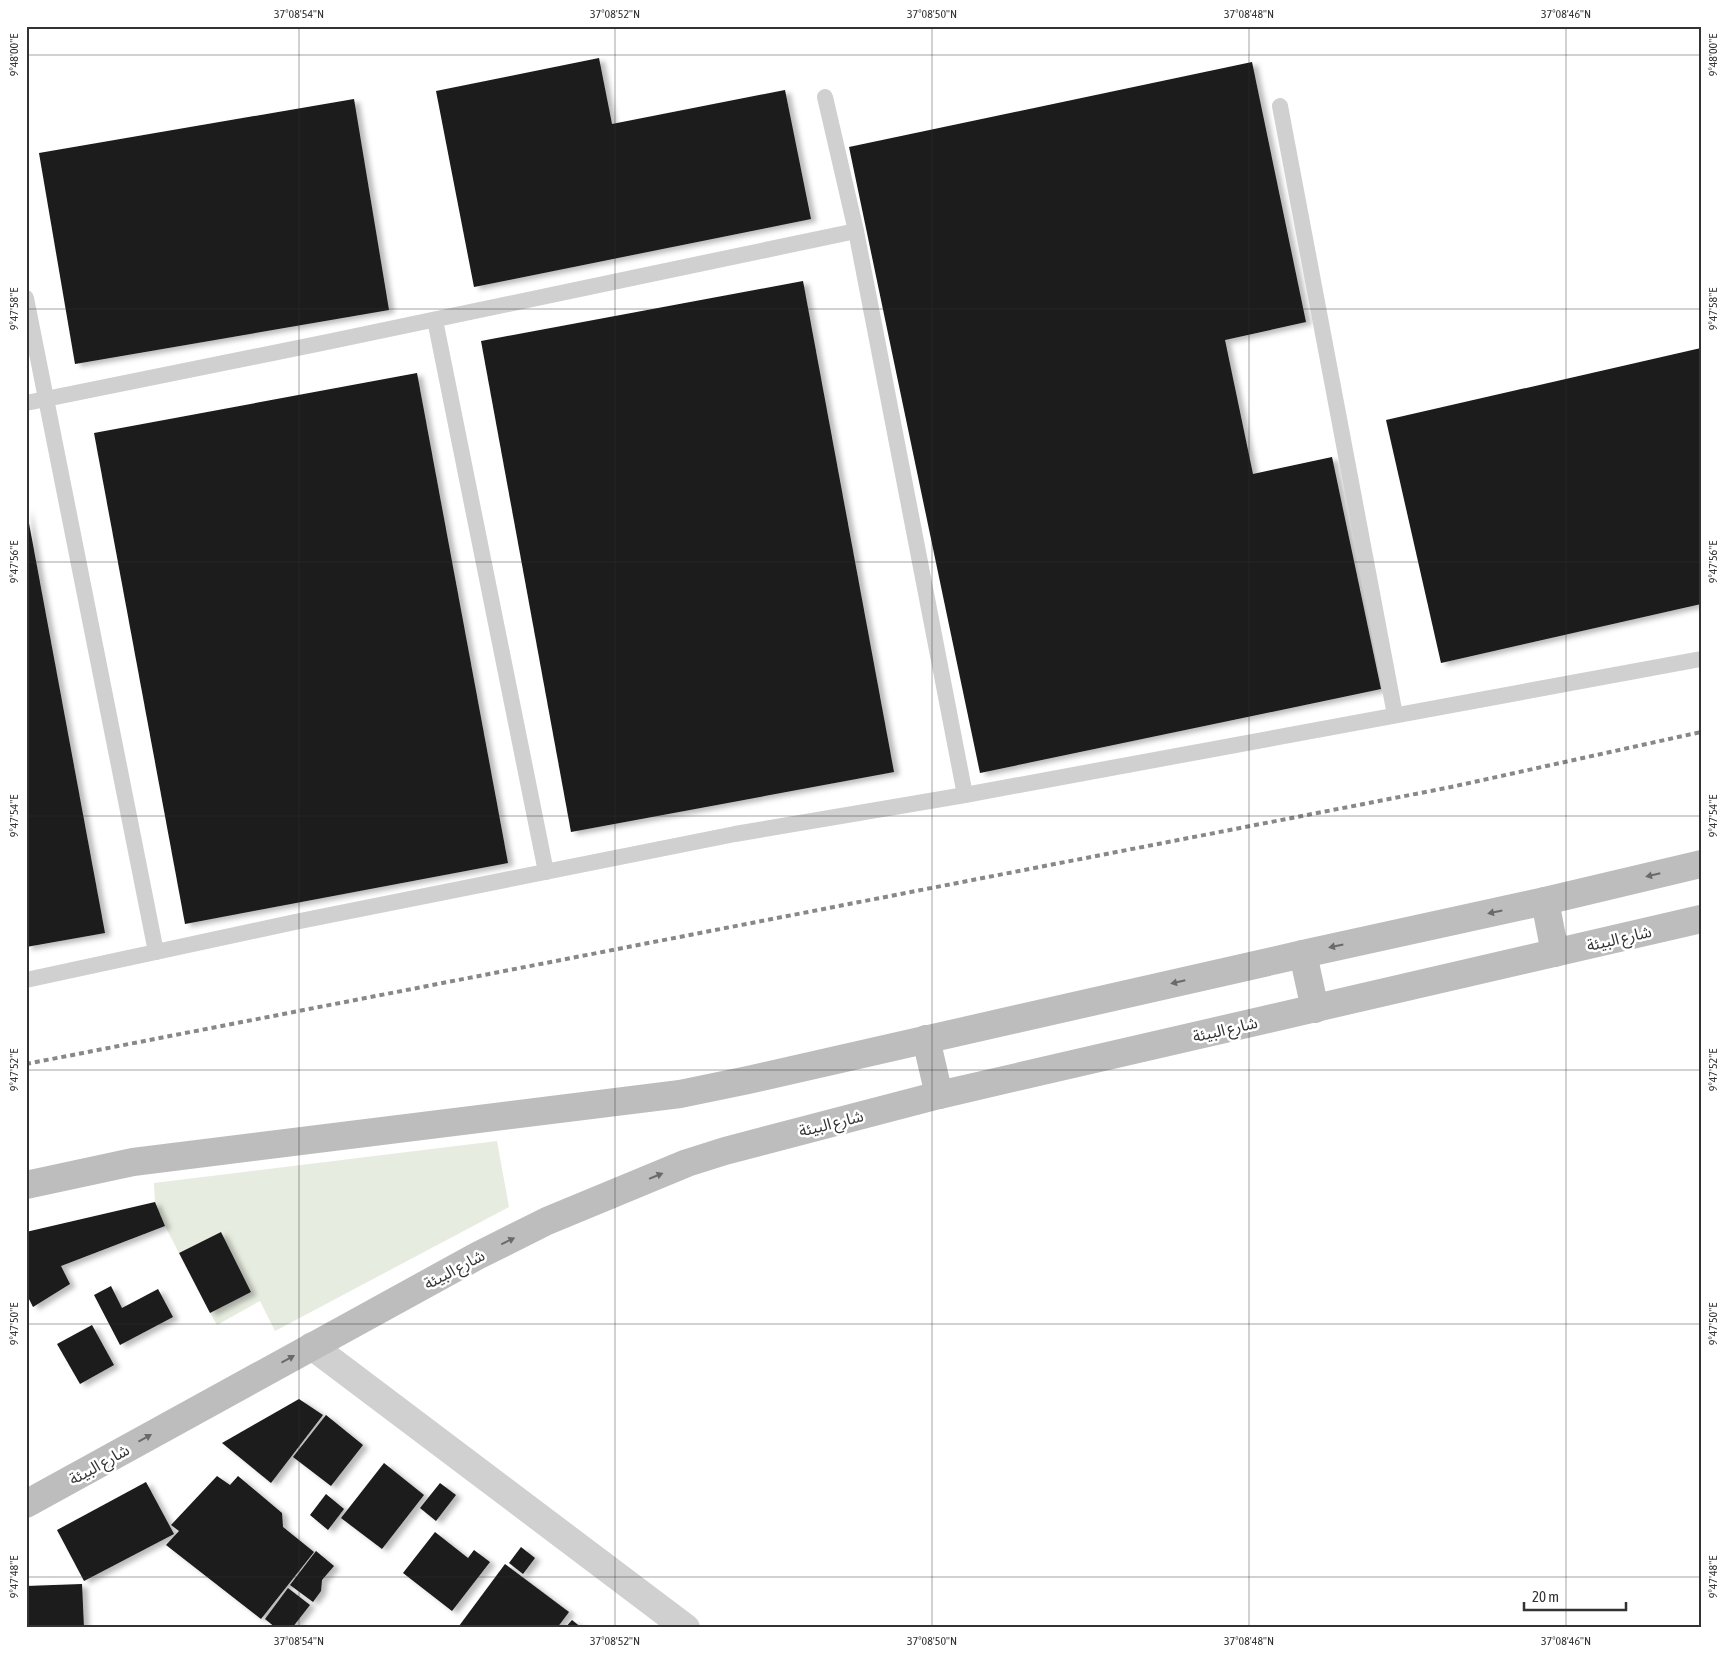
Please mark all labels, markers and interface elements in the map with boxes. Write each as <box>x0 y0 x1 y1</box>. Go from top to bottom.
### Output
text: 37°08'54"N <box>274 7 324 21</box>
text: 37°08'52"N <box>590 7 640 21</box>
text: 37°08'50"N <box>907 7 957 21</box>
text: 37°08'48"N <box>1224 7 1274 21</box>
text: 37°08'46"N <box>1541 7 1591 21</box>
text: 9°48'00"E <box>7 34 21 76</box>
text: 9°48'00"E <box>1706 34 1720 76</box>
text: 9°47'58"E <box>7 288 21 330</box>
text: 9°47'58"E <box>1706 288 1720 330</box>
text: 9°47'56"E <box>7 541 21 583</box>
text: 9°47'56"E <box>1706 541 1720 583</box>
text: 9°47'54"E <box>7 795 21 837</box>
text: 9°47'54"E <box>1706 795 1720 837</box>
one-way arrow <box>1646 871 1661 879</box>
one-way arrow <box>1487 908 1503 916</box>
street label: شارع البيئة <box>1585 922 1654 958</box>
one-way arrow <box>1328 943 1344 951</box>
one-way arrow <box>1170 978 1185 986</box>
street label: شارع البيئة <box>1191 1013 1260 1049</box>
text: 9°47'52"E <box>7 1049 21 1091</box>
text: 9°47'52"E <box>1706 1049 1720 1091</box>
street label: شارع البيئة <box>797 1106 866 1144</box>
one-way arrow <box>649 1171 664 1179</box>
one-way arrow <box>500 1237 515 1245</box>
street label: شارع البيئة <box>421 1246 489 1296</box>
text: 9°47'50"E <box>7 1303 21 1345</box>
text: 9°47'50"E <box>1706 1303 1720 1345</box>
one-way arrow <box>281 1355 294 1364</box>
one-way arrow <box>138 1434 153 1442</box>
street label: شارع البيئة <box>66 1440 134 1491</box>
text: 9°47'48"E <box>7 1556 21 1598</box>
text: 9°47'48"E <box>1706 1556 1720 1598</box>
scale bar <box>1524 1579 1627 1611</box>
text: 20 m <box>1532 1588 1559 1605</box>
text: 37°08'54"N <box>274 1634 324 1648</box>
text: 37°08'52"N <box>590 1634 640 1648</box>
text: 37°08'50"N <box>907 1634 957 1648</box>
text: 37°08'48"N <box>1224 1634 1274 1648</box>
text: 37°08'46"N <box>1541 1634 1591 1648</box>

